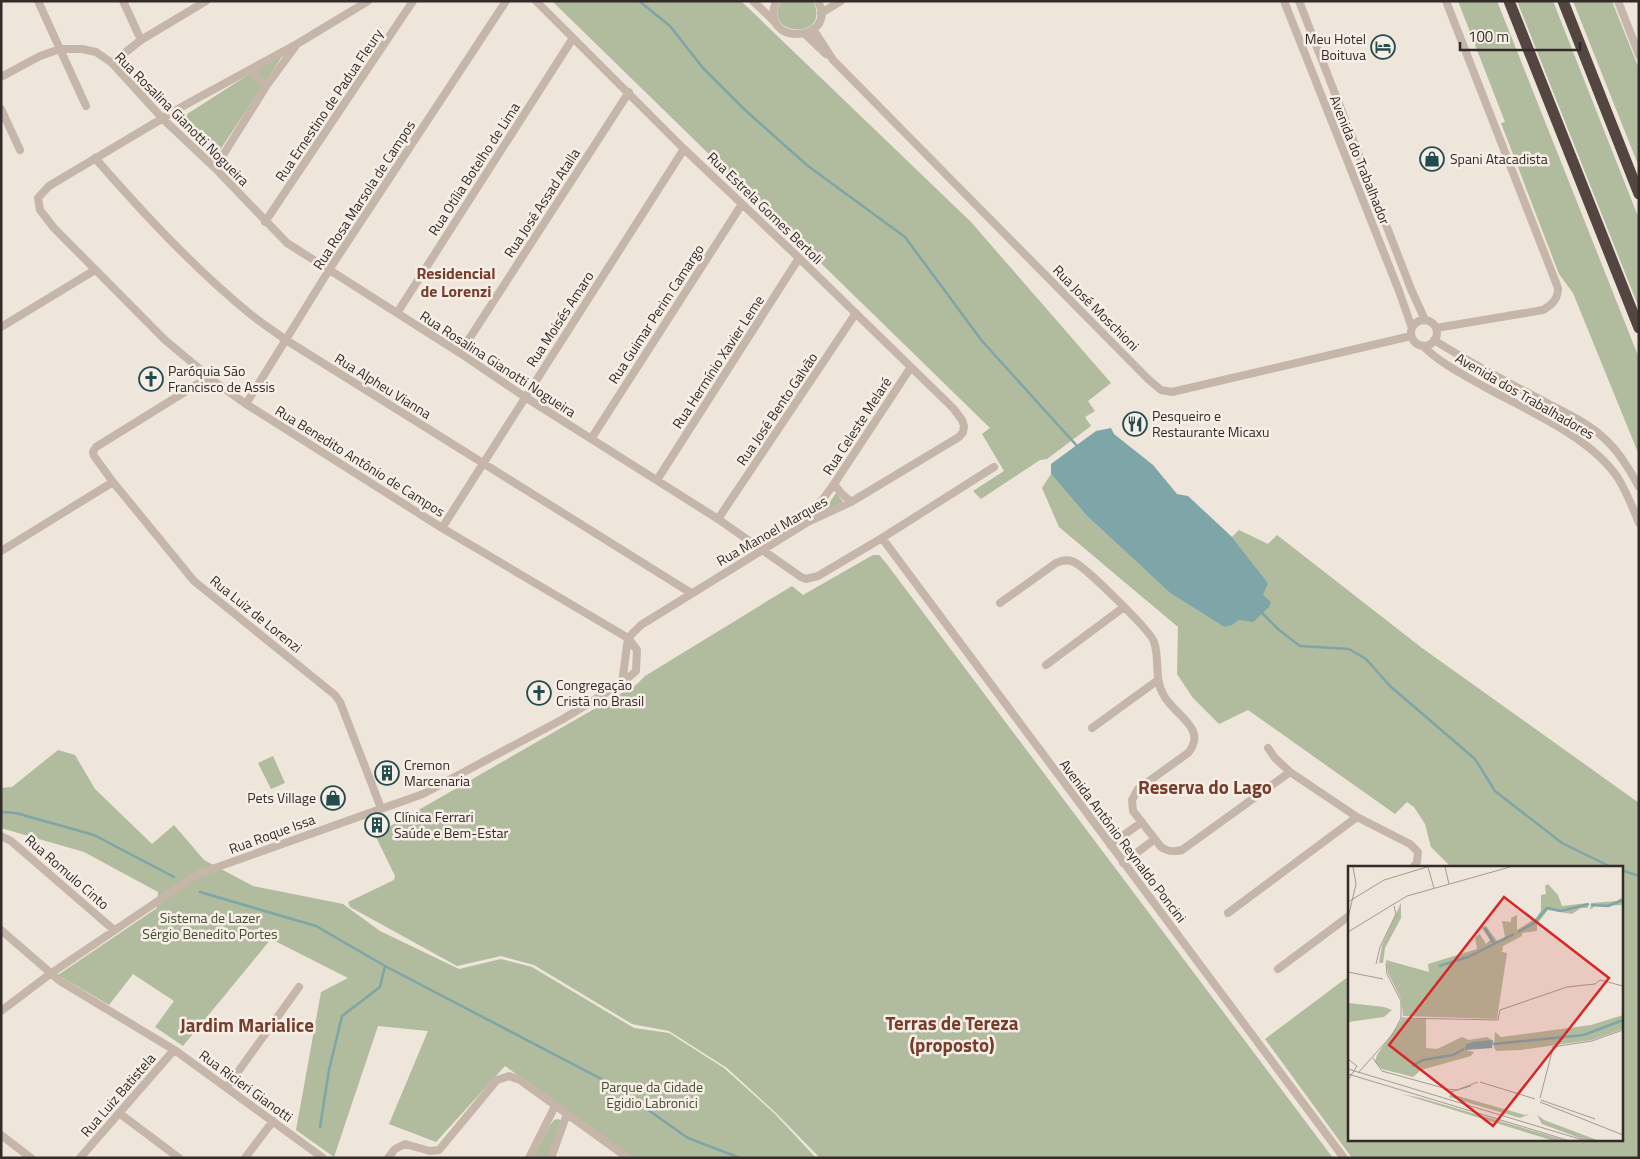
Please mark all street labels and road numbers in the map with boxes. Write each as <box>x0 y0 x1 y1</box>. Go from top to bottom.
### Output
street label: Rua Ernestino de Padua Fleury <box>269 24 388 185</box>
street label: Rua Rosalina Gianotti Nogueira <box>110 47 254 191</box>
street label: Avenida do Trabalhador <box>1325 92 1396 228</box>
street label: Rua Otília Botelho de Lima <box>423 98 525 239</box>
street label: Rua Rosa Marsola de Campos <box>307 116 420 274</box>
street label: Rua José Assad Atalla <box>498 144 585 262</box>
street label: Rua Estrela Gomes Bertoli <box>703 147 828 269</box>
street label: Rua Guimar Perim Camargo <box>603 240 709 388</box>
street label: Rua José Moschioni <box>1048 260 1144 356</box>
street label: Rua Moisés Amaro <box>521 267 599 371</box>
street label: Rua Hermínio Xavier Leme <box>666 291 769 433</box>
street label: Rua Rosalina Gianotti Nogueira <box>416 305 580 422</box>
street label: Rua Alpheu Vianna <box>331 347 436 424</box>
street label: Avenida dos Trabalhadores <box>1452 347 1599 444</box>
street label: Rua José Bento Galvão <box>731 348 822 470</box>
street label: Rua Celeste Melaré <box>817 372 896 479</box>
street label: Rua Benedito Antônio de Campos <box>271 400 449 522</box>
street label: Rua Manoel Marques <box>712 490 831 571</box>
street label: Rua Luiz de Lorenzi <box>206 570 307 657</box>
street label: Avenida Antônio Reynaldo Poncini <box>1055 755 1192 927</box>
street label: Rua Roque Issa <box>226 808 318 859</box>
street label: Rua Romulo Cinto <box>21 829 114 914</box>
street label: Rua Ricieri Gianotti <box>195 1044 298 1127</box>
street label: Rua Luiz Batistela <box>75 1048 160 1141</box>

